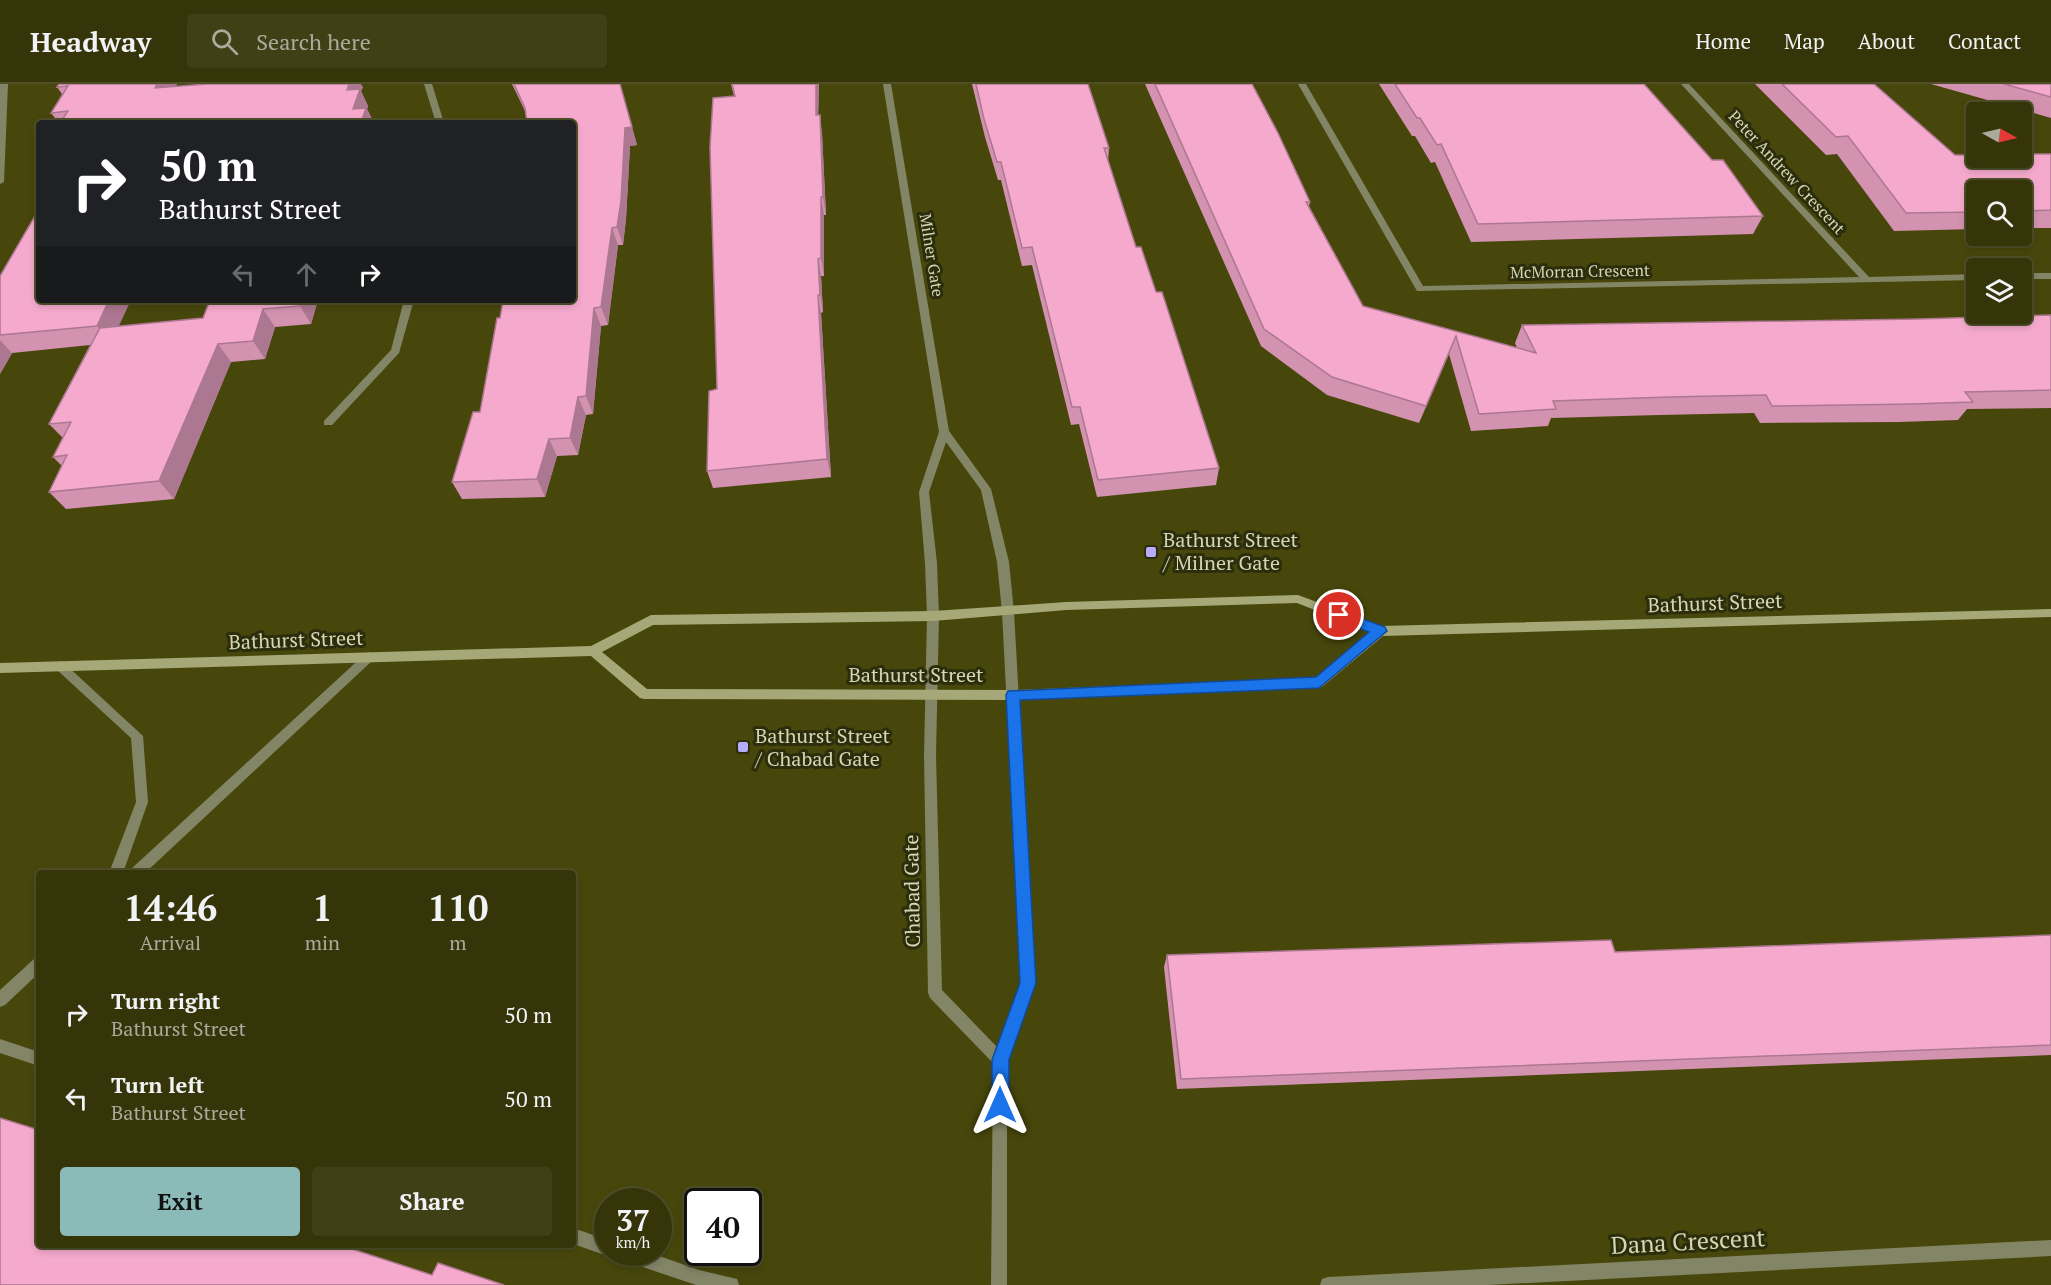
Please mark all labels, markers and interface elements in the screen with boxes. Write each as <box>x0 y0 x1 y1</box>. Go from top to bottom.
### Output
search box <box>187 14 607 68</box>
text: Headway <box>30 23 151 60</box>
icon: search <box>208 25 241 58</box>
text: Search here <box>256 27 371 56</box>
text: Home <box>1695 27 1751 55</box>
text: Map <box>1784 27 1825 55</box>
text: About <box>1858 27 1915 55</box>
text: Contact <box>1948 27 2021 55</box>
north arrow <box>1966 102 2032 168</box>
map controls <box>1966 102 2032 324</box>
street label: Peter Andrew Crescent <box>1724 105 1850 239</box>
text: 50 m <box>159 137 257 193</box>
icon: right <box>60 144 138 222</box>
button: search <box>1966 180 2032 246</box>
text: Bathurst Street <box>159 191 341 227</box>
street label: Milner Gate <box>915 212 949 298</box>
icon: left <box>227 258 260 291</box>
icon: ahead <box>290 258 323 291</box>
icon: right <box>353 258 386 291</box>
button: layers <box>1966 258 2032 324</box>
street label: McMorran Crescent <box>1510 259 1650 283</box>
place label: Bathurst Street / Milner Gate <box>1162 526 1299 576</box>
marker: Bathurst Street / Milner Gate <box>1144 545 1158 559</box>
street label: Bathurst Street <box>1647 587 1783 618</box>
pin <box>1313 589 1364 640</box>
icon: arrive <box>1322 598 1355 631</box>
street label: Bathurst Street <box>228 624 364 655</box>
street label: Bathurst Street <box>848 661 984 688</box>
place label: Bathurst Street / Chabad Gate <box>754 722 891 772</box>
marker: Bathurst Street / Chabad Gate <box>736 740 750 754</box>
street label: Chabad Gate <box>897 834 926 948</box>
text: 14:46 <box>124 884 217 931</box>
text: 1 <box>312 884 333 931</box>
text: 110 <box>427 884 488 931</box>
text: Arrival <box>140 929 201 956</box>
text: min <box>305 929 340 956</box>
text: m <box>449 929 467 956</box>
text: Turn right <box>111 986 220 1015</box>
icon: right <box>60 998 93 1031</box>
text: 50 m <box>504 1000 552 1029</box>
text: Bathurst Street <box>111 1015 246 1042</box>
text: Turn left <box>111 1070 204 1099</box>
position arrow <box>968 1073 1032 1137</box>
icon: left <box>60 1082 93 1115</box>
text: 50 m <box>504 1084 552 1113</box>
text: Bathurst Street <box>111 1099 246 1126</box>
button: Exit <box>60 1167 300 1236</box>
button: Share <box>312 1167 552 1236</box>
speed limit sign: 40 <box>684 1188 762 1266</box>
text: 37 <box>616 1200 650 1240</box>
street label: Dana Crescent <box>1610 1221 1766 1261</box>
text: km/h <box>616 1232 650 1252</box>

